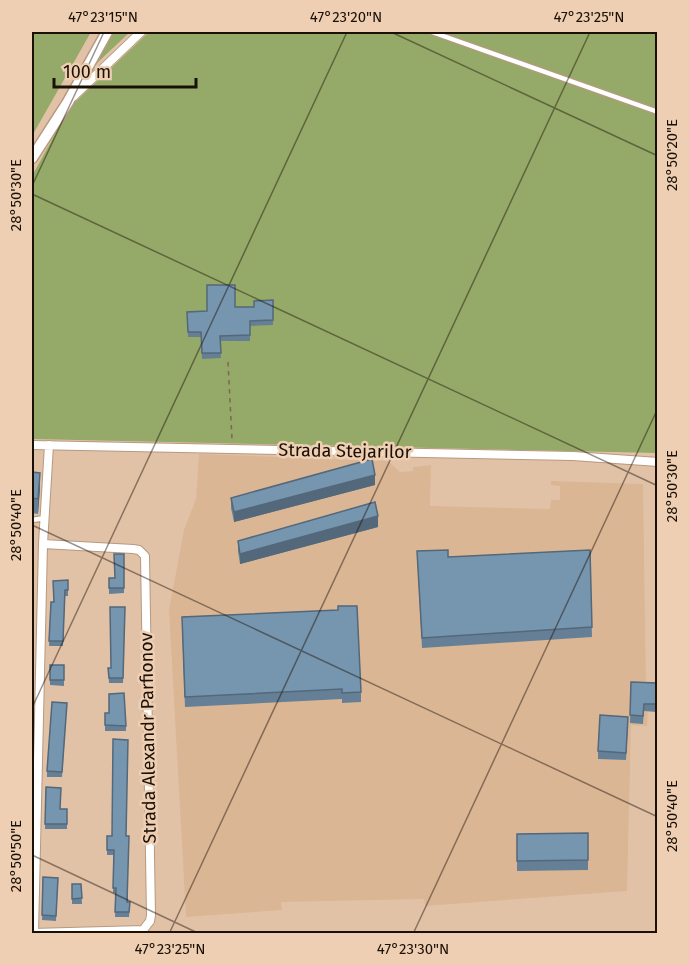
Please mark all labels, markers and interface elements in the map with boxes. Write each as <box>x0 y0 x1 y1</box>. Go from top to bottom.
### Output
text: 47°23'15"N <box>68 8 138 26</box>
text: 47°23'20"N <box>310 8 382 26</box>
text: 47°23'25"N <box>553 8 625 26</box>
scale bar <box>54 51 196 89</box>
text: 100 m <box>63 61 111 83</box>
text: 28°50'20"E <box>663 119 681 191</box>
text: 28°50'30"E <box>7 159 25 231</box>
street label: Strada Stejarilor <box>278 439 412 463</box>
text: 28°50'30"E <box>663 450 681 522</box>
text: 28°50'40"E <box>7 489 25 561</box>
street label: Strada Alexandr Parfionov <box>135 632 161 844</box>
text: 28°50'40"E <box>663 780 681 852</box>
text: 28°50'50"E <box>7 820 25 892</box>
text: 47°23'25"N <box>134 940 206 958</box>
text: 47°23'30"N <box>377 940 449 958</box>

